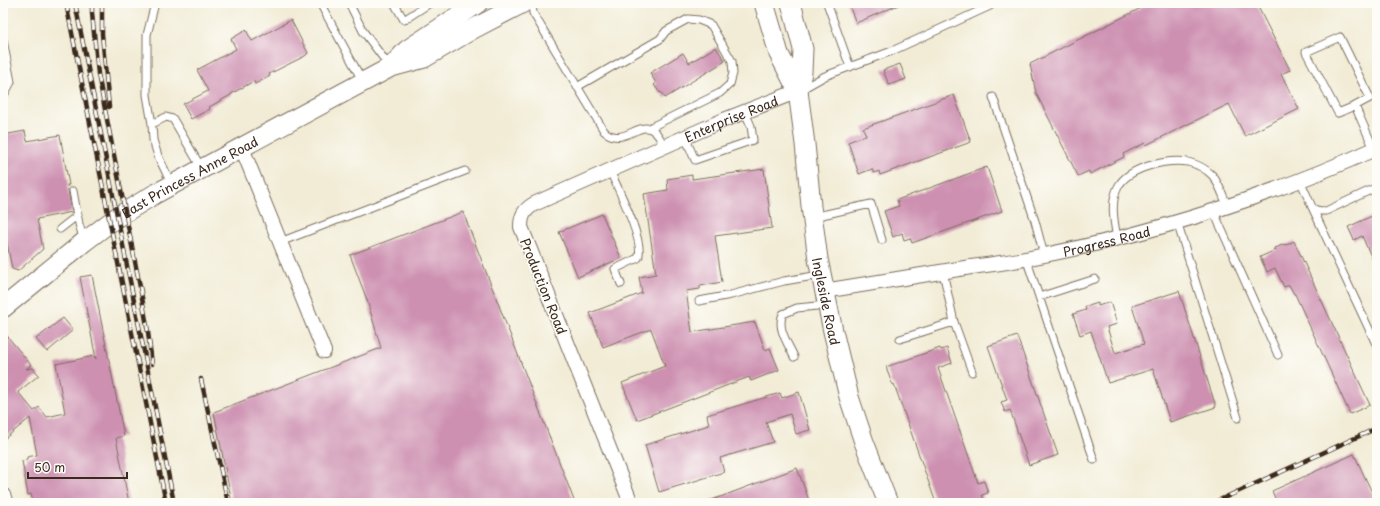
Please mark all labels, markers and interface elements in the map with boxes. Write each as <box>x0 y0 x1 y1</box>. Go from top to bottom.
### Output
street label: Enterprise Road <box>681 90 781 146</box>
street label: East Princess Anne Road <box>117 131 261 222</box>
street label: Progress Road <box>1061 221 1152 260</box>
street label: Production Road <box>516 235 572 337</box>
street label: Ingleside Road <box>808 256 846 347</box>
scale bar <box>28 454 127 480</box>
text: 50 m <box>34 458 65 476</box>

